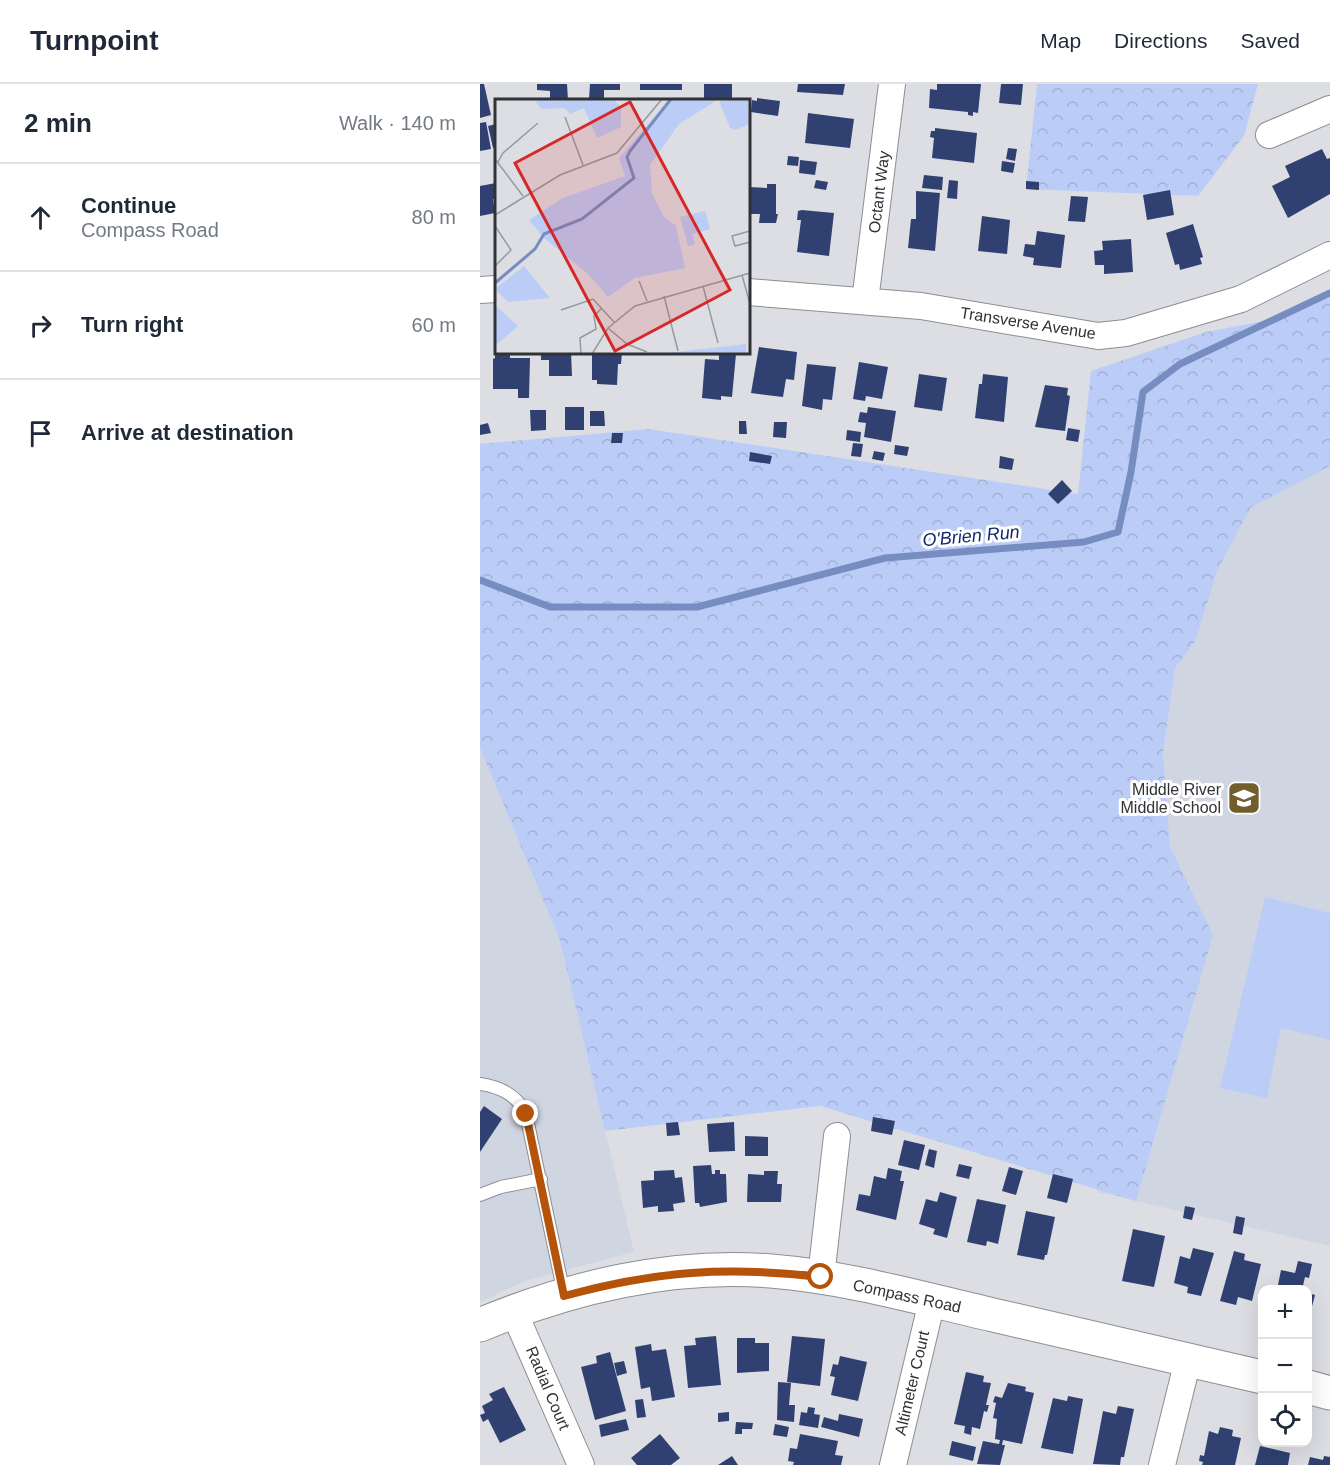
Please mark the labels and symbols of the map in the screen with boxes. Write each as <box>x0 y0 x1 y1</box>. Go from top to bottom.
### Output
inset map <box>495 99 750 354</box>
street label: Octant Way <box>866 150 892 234</box>
street label: Transverse Avenue <box>959 304 1097 342</box>
water label: O'Brien Run <box>922 522 1020 550</box>
school or university icon: Middle River Middle School <box>1226 780 1262 816</box>
place label: Middle River Middle School <box>1121 781 1222 816</box>
route end <box>512 1100 538 1126</box>
route start <box>807 1263 833 1289</box>
street label: Compass Road <box>851 1276 963 1316</box>
street label: Altimeter Court <box>892 1329 932 1437</box>
street label: Radial Court <box>523 1344 573 1433</box>

